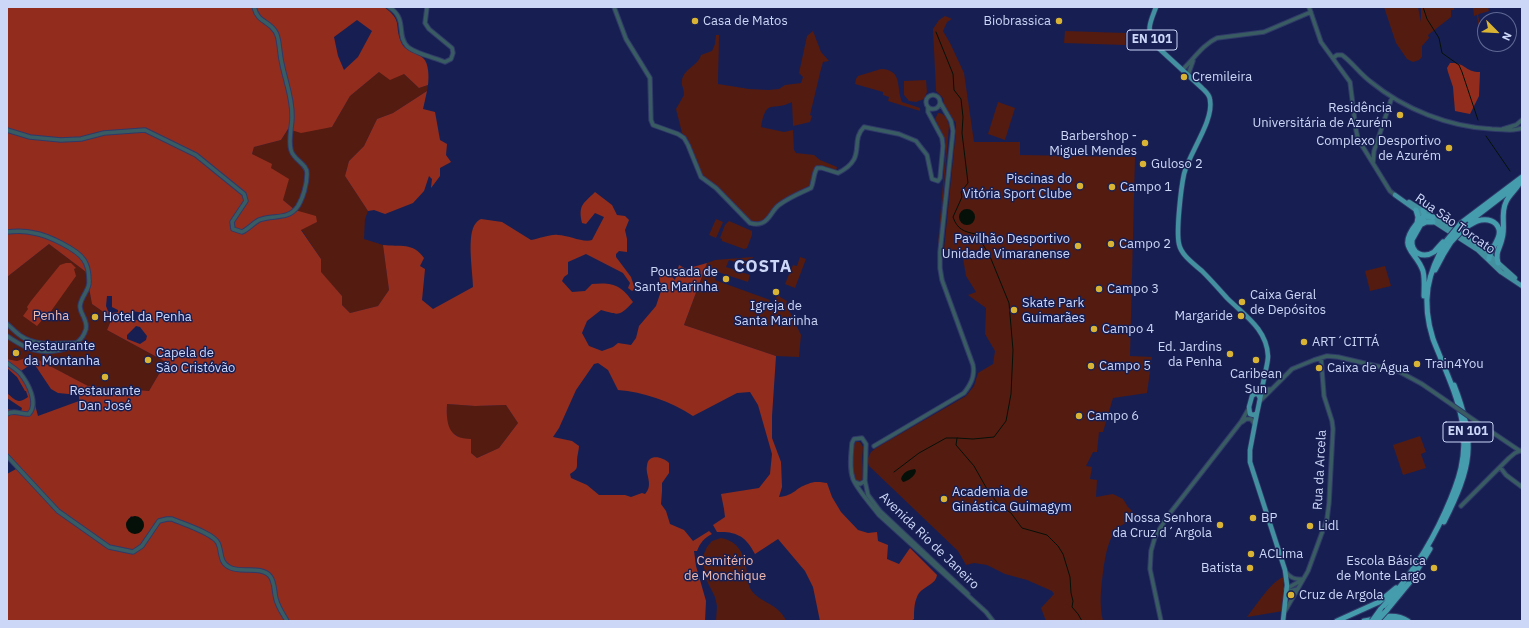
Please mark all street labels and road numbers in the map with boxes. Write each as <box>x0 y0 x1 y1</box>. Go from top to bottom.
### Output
road number: EN 101 <box>1127 30 1177 50</box>
street label: Rua São Torcato <box>1412 191 1498 257</box>
road number: EN 101 <box>1443 422 1493 442</box>
street label: Rua da Arcela <box>1310 429 1330 511</box>
street label: Avenida Rio de Janeiro <box>876 489 982 593</box>

